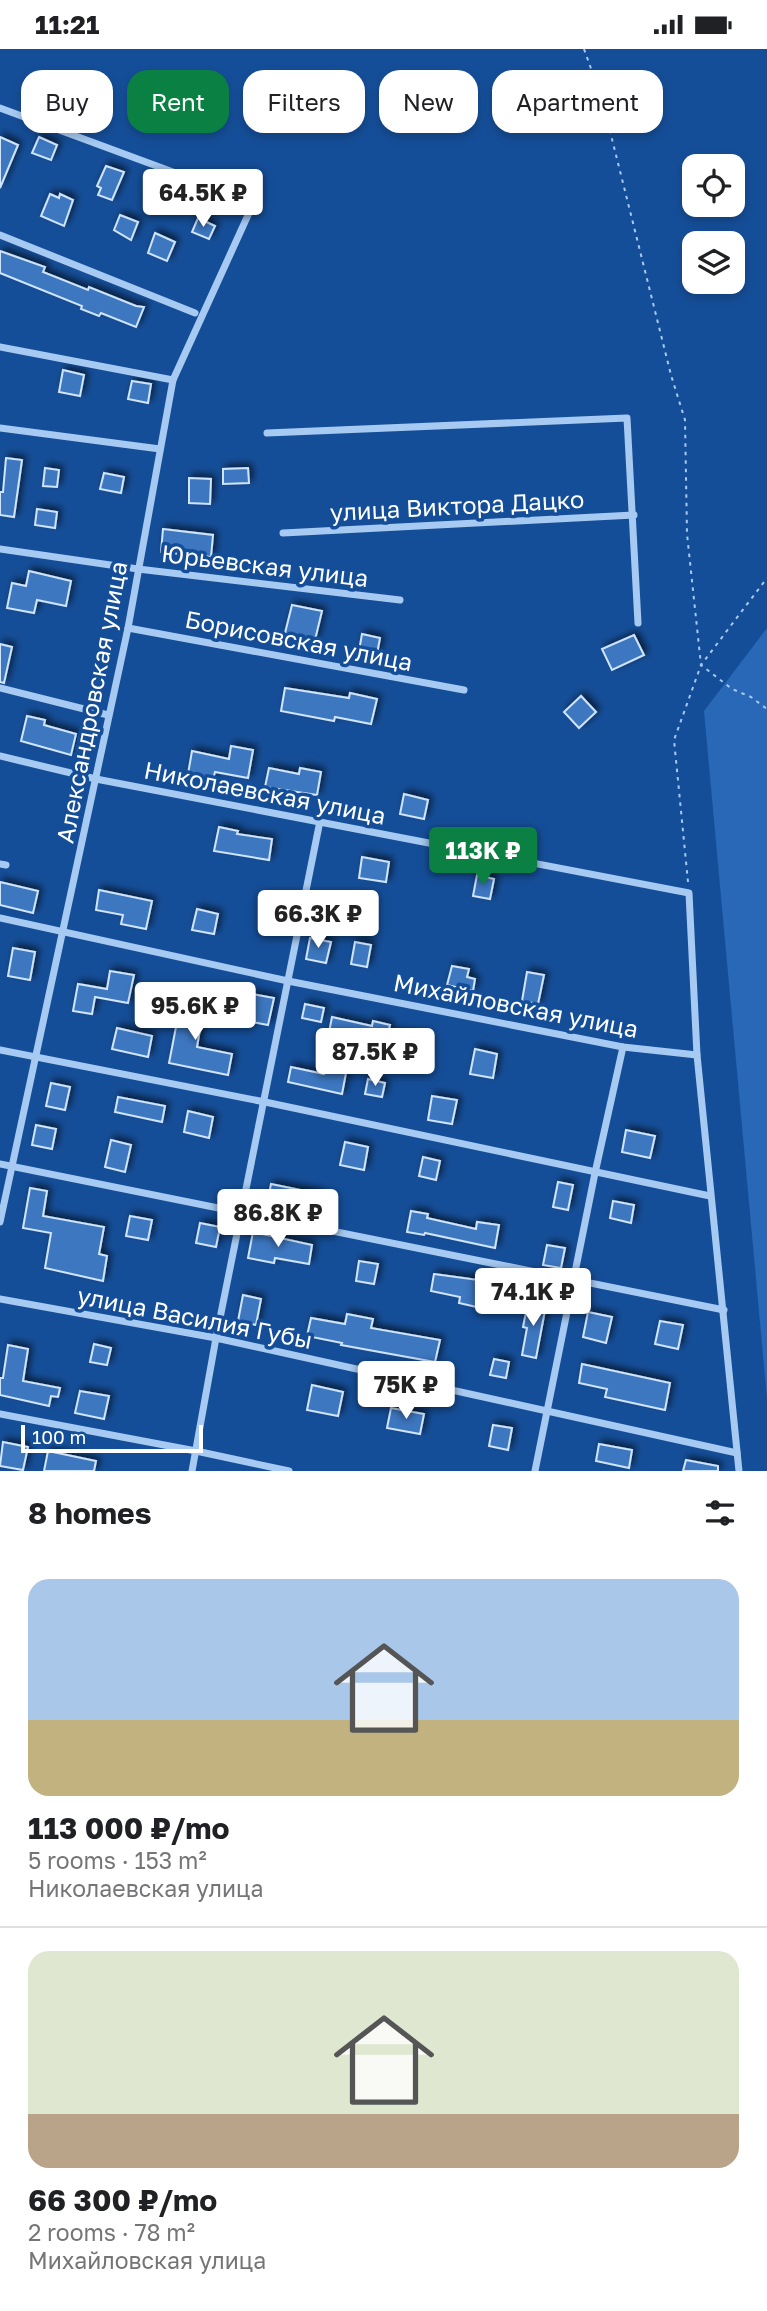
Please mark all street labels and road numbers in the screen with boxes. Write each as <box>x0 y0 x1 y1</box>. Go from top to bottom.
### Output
street label: улица Виктора Дацко <box>329 484 585 526</box>
street label: Юрьевская улица <box>160 538 370 592</box>
street label: Александровская улица <box>49 559 133 845</box>
street label: Борисовская улица <box>183 604 415 676</box>
street label: Николаевская улица <box>142 754 388 830</box>
street label: Михайловская улица <box>391 967 641 1043</box>
street label: улица Василия Губы <box>75 1280 315 1354</box>

